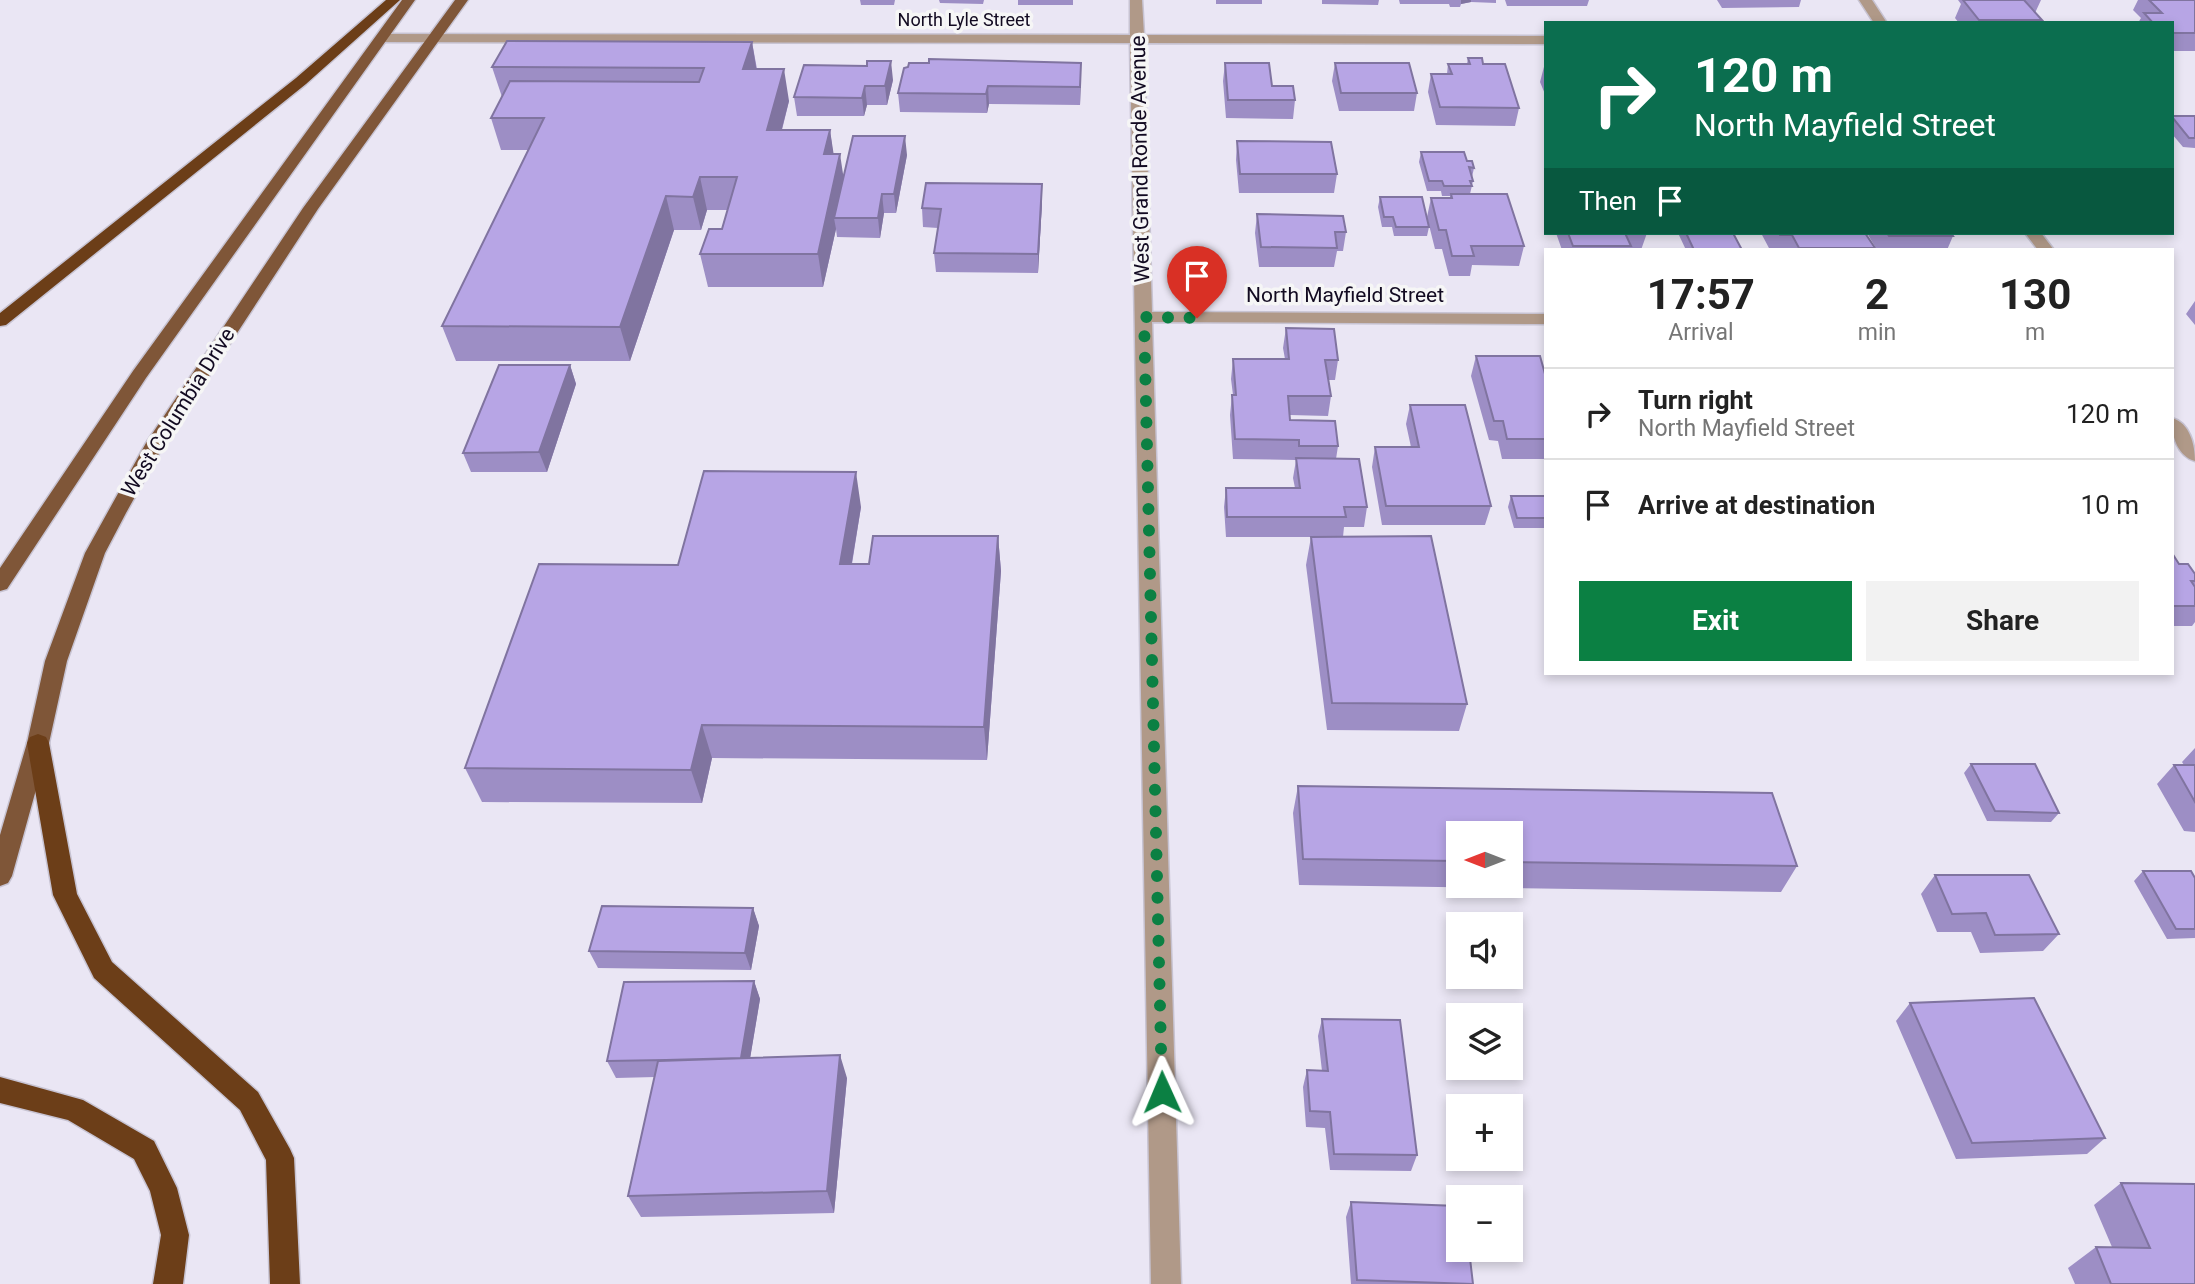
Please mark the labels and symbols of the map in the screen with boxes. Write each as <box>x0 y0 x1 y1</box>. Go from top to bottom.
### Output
street label: North Lyle Street <box>898 9 1031 30</box>
street label: West Grand Ronde Avenue <box>1126 35 1154 283</box>
pin <box>1167 246 1227 318</box>
street label: North Mayfield Street <box>1246 283 1444 307</box>
street label: West Columbia Drive <box>116 323 240 501</box>
north arrow <box>1446 821 1522 898</box>
position arrow <box>1125 1055 1199 1129</box>

